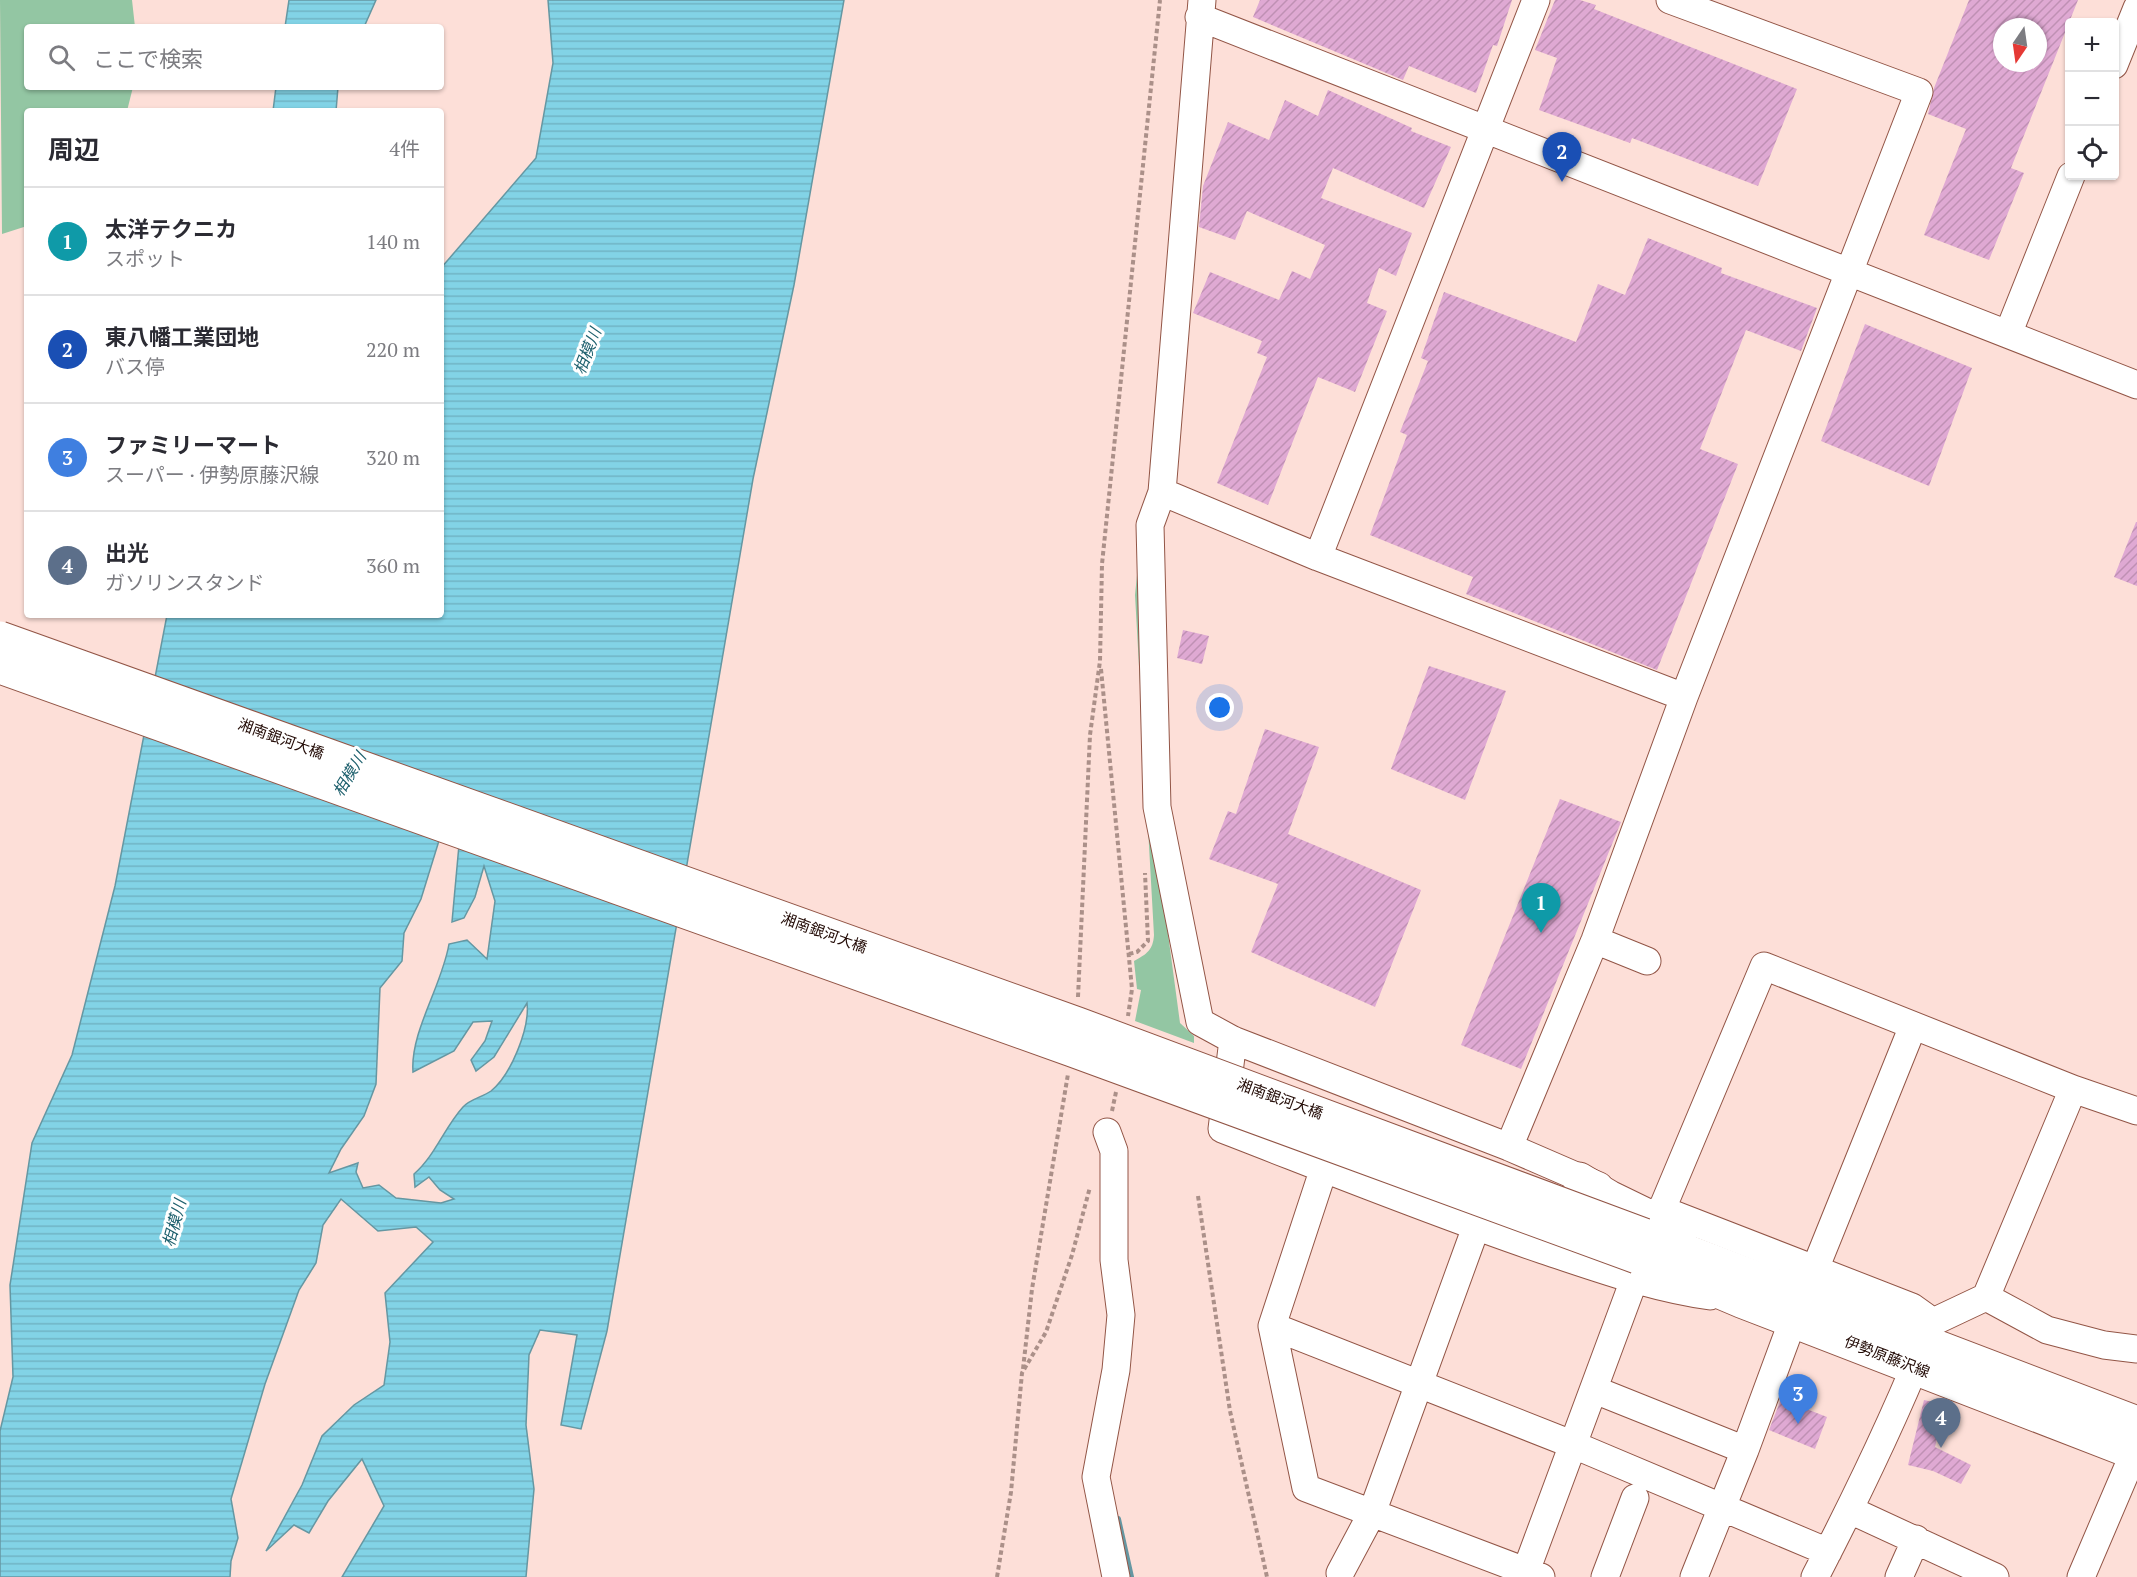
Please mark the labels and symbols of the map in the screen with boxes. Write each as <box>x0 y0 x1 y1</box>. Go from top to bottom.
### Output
north arrow <box>1993 18 2047 72</box>
pin: 2 <box>1542 132 1582 182</box>
water label: 相模川 <box>568 323 607 377</box>
your location <box>1205 693 1234 722</box>
street label: 湘南銀河大橋 <box>236 713 327 763</box>
water label: 相模川 <box>327 746 372 800</box>
pin: 1 <box>1522 884 1560 933</box>
street label: 湘南銀河大橋 <box>779 907 870 957</box>
street label: 湘南銀河大橋 <box>1235 1073 1326 1123</box>
water label: 相模川 <box>157 1195 191 1249</box>
street label: 伊勢原藤沢線 <box>1842 1331 1933 1382</box>
pin: 3 <box>1778 1374 1818 1424</box>
pin: 4 <box>1922 1398 1960 1448</box>

